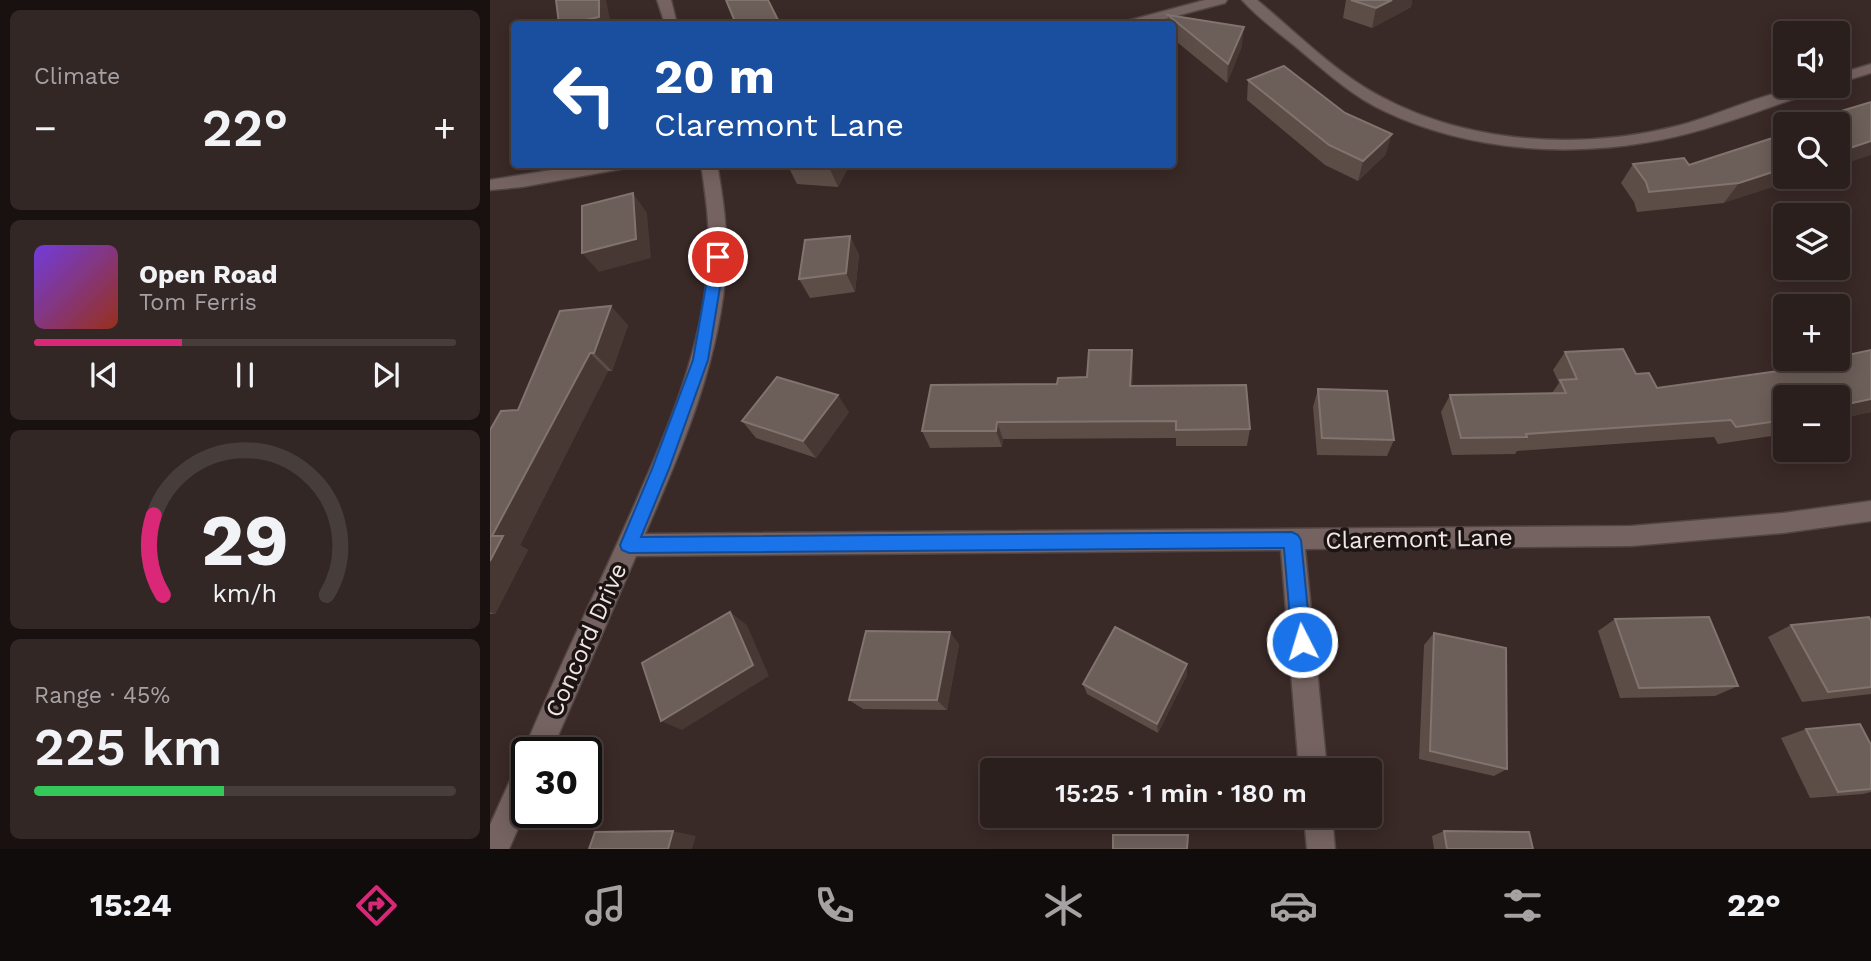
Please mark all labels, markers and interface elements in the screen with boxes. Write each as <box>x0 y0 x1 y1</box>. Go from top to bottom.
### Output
map controls <box>1773 21 1850 462</box>
button: sound <box>1773 21 1850 98</box>
text: 20 m <box>654 47 775 105</box>
icon: left <box>539 49 630 140</box>
text: Climate <box>34 63 120 90</box>
text: 22° <box>202 98 288 159</box>
text: − <box>34 106 57 150</box>
text: + <box>433 106 456 150</box>
text: Claremont Lane <box>654 106 904 144</box>
button: search <box>1773 112 1850 189</box>
button: layers <box>1773 203 1850 280</box>
pin <box>688 227 748 287</box>
icon: arrive <box>699 238 737 276</box>
text: Open Road <box>139 259 277 289</box>
text: Tom Ferris <box>139 289 257 316</box>
button: + <box>1773 294 1850 371</box>
icon: previous <box>85 356 123 394</box>
icon: pause <box>226 356 264 394</box>
icon: next <box>367 356 405 394</box>
button: − <box>1773 385 1850 462</box>
text: 29 <box>201 498 289 584</box>
street label: Claremont Lane <box>1325 523 1513 555</box>
street label: Concord Drive <box>539 559 633 721</box>
text: km/h <box>213 579 277 608</box>
position arrow <box>1265 605 1339 679</box>
text: Range · 45% <box>34 682 170 709</box>
text: 225 km <box>34 717 222 778</box>
speed limit sign: 30 <box>511 737 602 828</box>
text: 15:25 · 1 min · 180 m <box>1055 778 1307 808</box>
icon: directions <box>352 881 401 930</box>
icon: music <box>581 881 630 930</box>
icon: phone <box>810 881 859 930</box>
icon: climate <box>1039 881 1088 930</box>
icon: car <box>1269 881 1318 930</box>
icon: filters <box>1498 881 1547 930</box>
text: 15:24 <box>90 886 172 924</box>
text: 22° <box>1727 886 1781 924</box>

